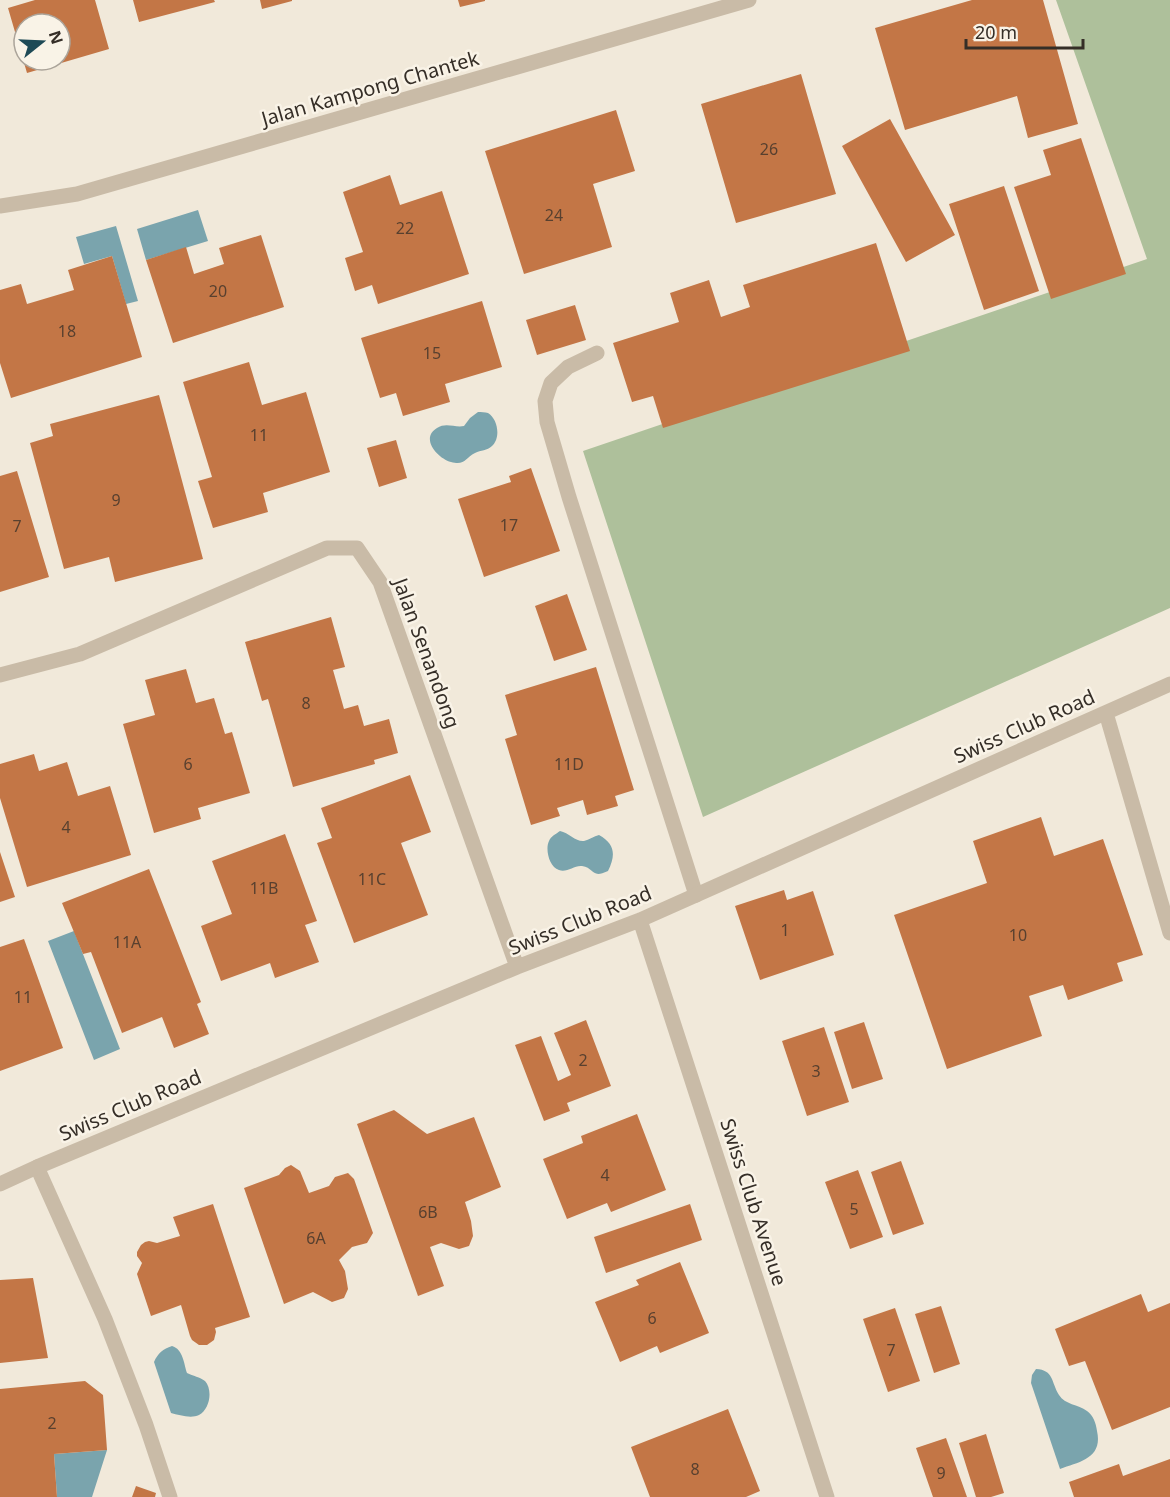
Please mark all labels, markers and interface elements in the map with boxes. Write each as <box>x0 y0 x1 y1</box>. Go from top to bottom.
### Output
north arrow <box>12 12 72 72</box>
scale bar <box>966 12 1083 50</box>
text: 20 m <box>975 20 1017 44</box>
text: N <box>44 28 69 47</box>
street label: Jalan Kampong Chantek <box>256 44 482 133</box>
house number: 26 <box>760 138 778 160</box>
house number: 24 <box>545 204 563 226</box>
house number: 22 <box>396 217 414 239</box>
house number: 20 <box>209 280 227 302</box>
house number: 18 <box>58 320 76 342</box>
house number: 15 <box>423 342 441 364</box>
house number: 11 <box>250 424 268 446</box>
house number: 9 <box>111 489 121 511</box>
house number: 17 <box>500 514 518 536</box>
house number: 7 <box>12 515 22 537</box>
street label: Jalan Senandong <box>387 572 467 732</box>
street label: Swiss Club Road <box>949 683 1099 769</box>
house number: 8 <box>301 692 311 714</box>
house number: 6 <box>183 753 193 775</box>
house number: 11D <box>554 753 584 775</box>
house number: 4 <box>61 816 71 838</box>
house number: 11C <box>358 868 386 890</box>
house number: 11B <box>250 877 278 899</box>
street label: Swiss Club Road <box>504 879 656 961</box>
house number: 1 <box>780 919 790 941</box>
house number: 10 <box>1009 924 1027 946</box>
house number: 11A <box>113 931 142 953</box>
house number: 11 <box>14 986 32 1008</box>
house number: 2 <box>578 1049 588 1071</box>
house number: 3 <box>811 1060 821 1082</box>
street label: Swiss Club Road <box>55 1063 205 1147</box>
street label: Swiss Club Avenue <box>714 1115 794 1289</box>
house number: 4 <box>600 1164 610 1186</box>
house number: 5 <box>849 1198 859 1220</box>
house number: 6B <box>418 1201 438 1223</box>
house number: 6A <box>306 1227 326 1249</box>
house number: 6 <box>647 1307 657 1329</box>
house number: 7 <box>886 1339 896 1361</box>
house number: 2 <box>47 1412 57 1434</box>
house number: 8 <box>690 1458 700 1480</box>
house number: 9 <box>936 1462 946 1484</box>

